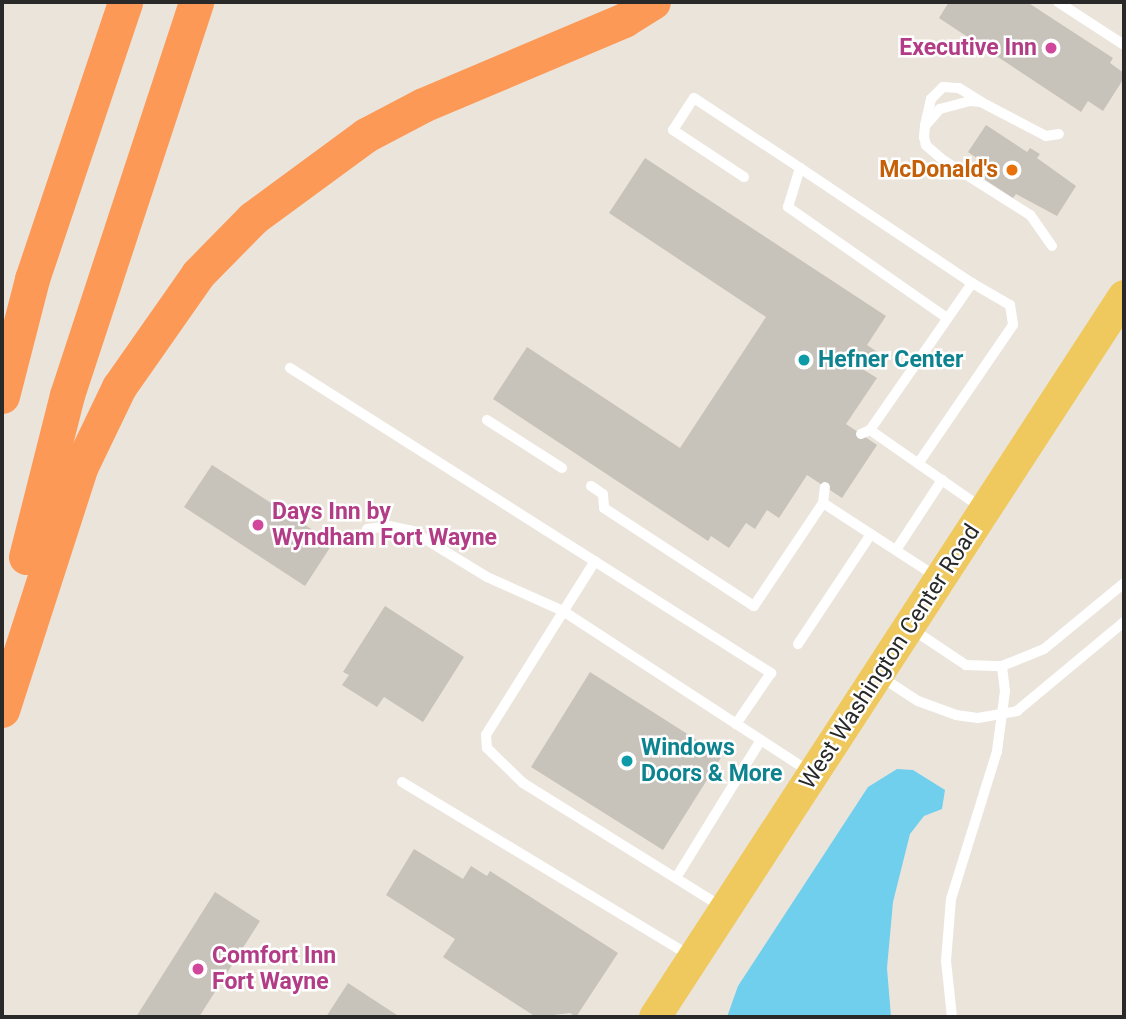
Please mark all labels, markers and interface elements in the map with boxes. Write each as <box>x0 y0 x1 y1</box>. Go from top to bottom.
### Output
place label: Executive Inn <box>899 34 1037 62</box>
marker: Executive Inn <box>1043 40 1059 56</box>
place label: McDonald's <box>879 156 998 184</box>
marker: McDonald's <box>1004 162 1020 178</box>
place label: Hefner Center <box>818 346 963 374</box>
marker: Hefner Center <box>796 352 812 368</box>
place label: Days Inn by Wyndham Fort Wayne <box>272 498 497 552</box>
marker: Days Inn by Wyndham Fort Wayne <box>250 517 266 533</box>
street label: West Washington Center Road <box>794 519 986 795</box>
place label: Windows Doors & More <box>641 734 782 788</box>
marker: Windows Doors & More <box>619 753 635 769</box>
place label: Comfort Inn Fort Wayne <box>212 942 336 996</box>
marker: Comfort Inn Fort Wayne <box>190 961 206 977</box>

